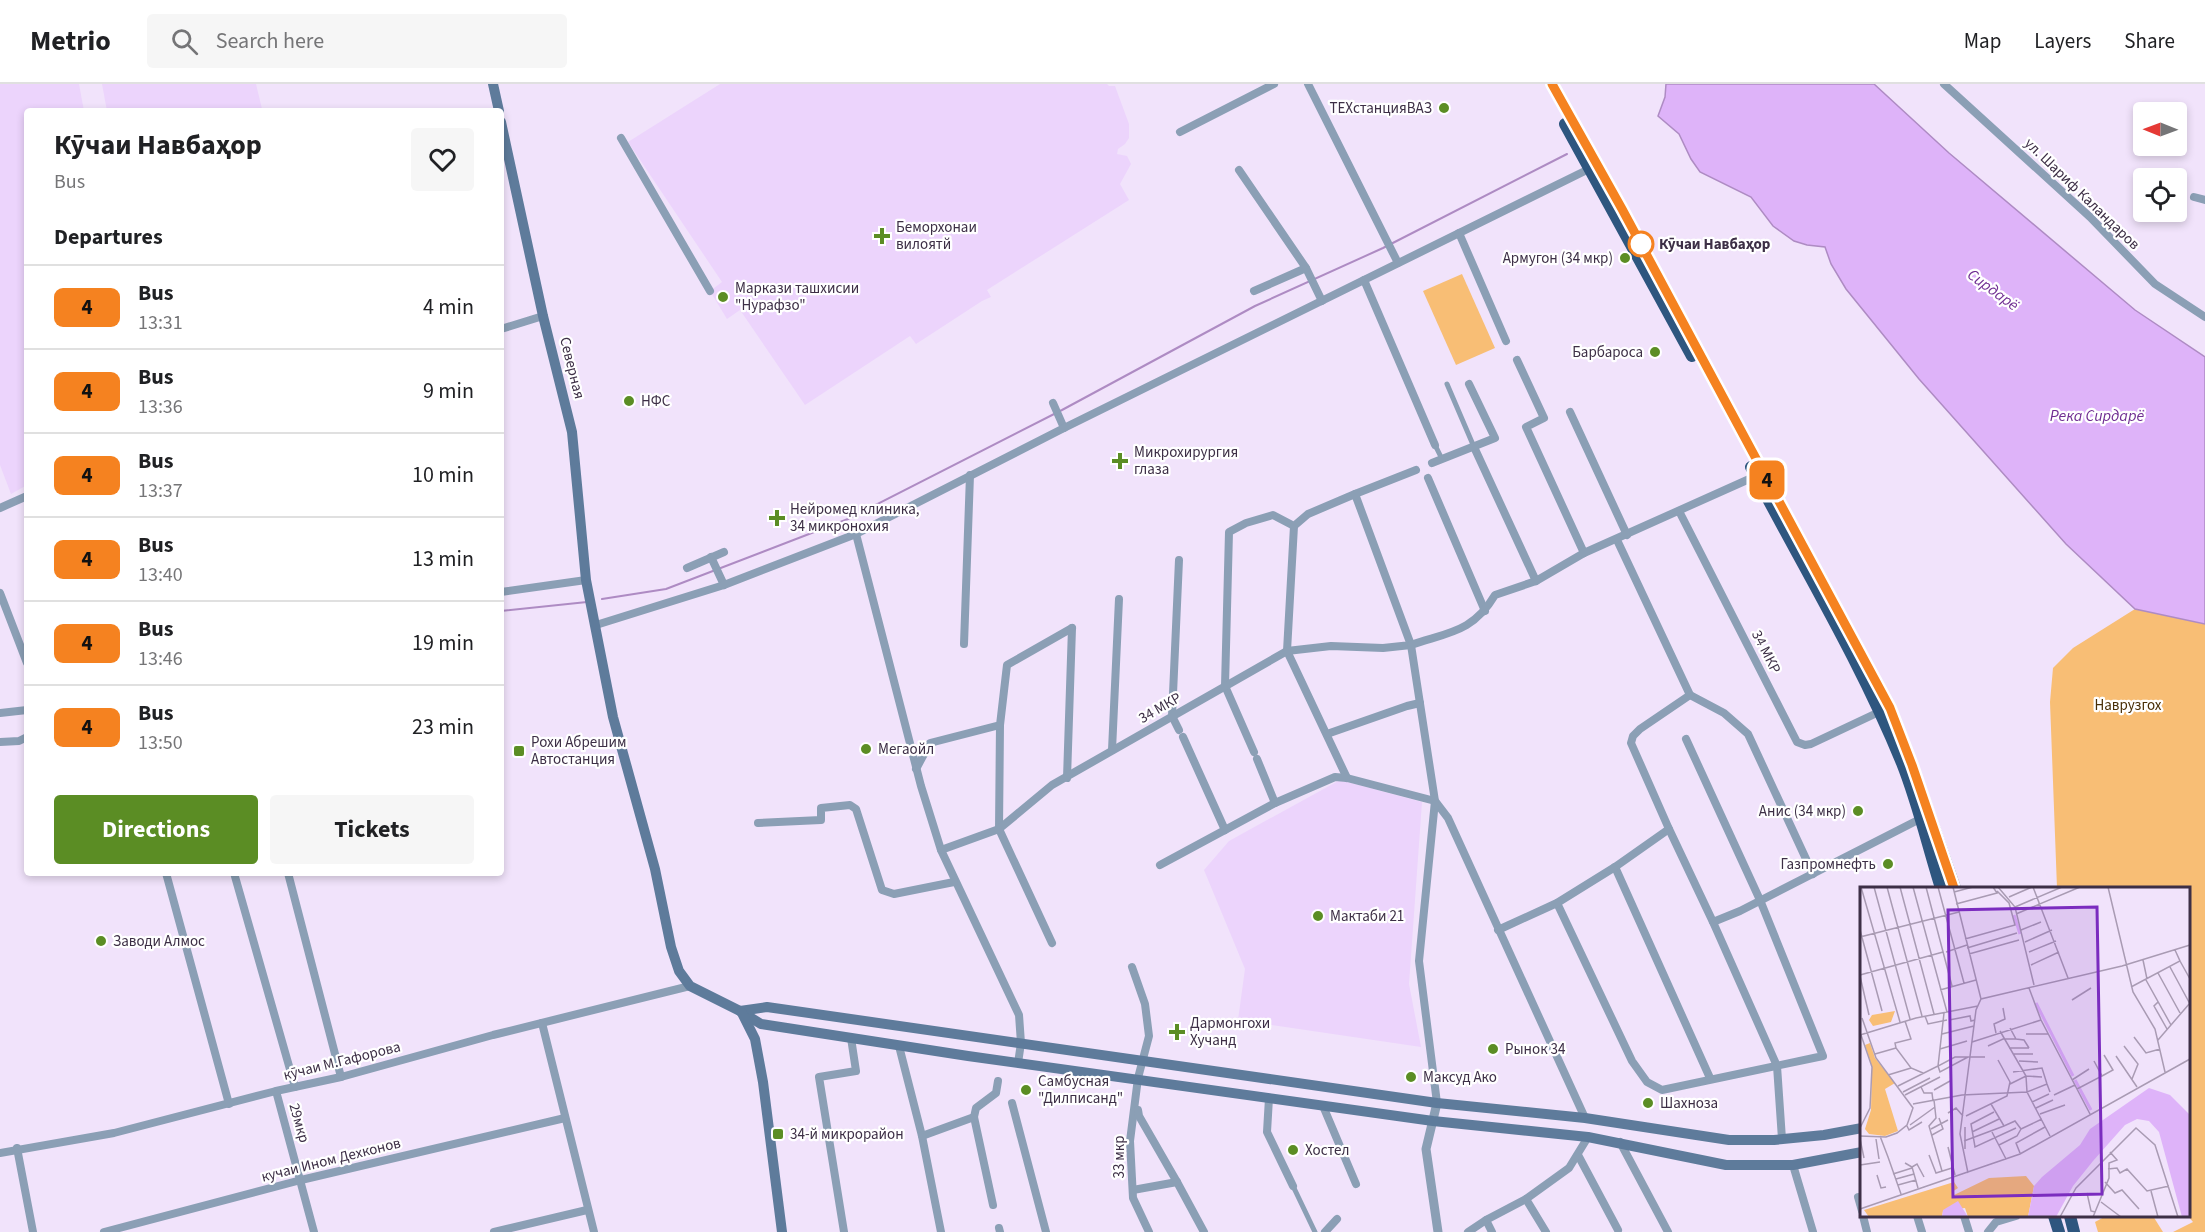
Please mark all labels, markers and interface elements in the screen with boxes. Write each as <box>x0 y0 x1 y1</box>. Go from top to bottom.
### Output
search box <box>147 14 567 68</box>
text: Metrio <box>30 21 111 61</box>
icon: search <box>168 25 201 58</box>
text: Search here <box>216 25 324 57</box>
text: Map <box>1964 26 2001 56</box>
text: Layers <box>2034 26 2091 56</box>
text: Share <box>2124 26 2175 56</box>
place label: ТЕХстанцияВАЗ <box>1329 98 1432 119</box>
marker: ТЕХстанцияВАЗ <box>1437 101 1451 115</box>
north arrow <box>2133 102 2187 156</box>
map controls <box>2133 102 2187 222</box>
text: Кӯчаи Навбаҳор <box>54 125 262 165</box>
button: heart <box>411 128 474 191</box>
street label: ул. Шариф Каландаров <box>2020 133 2145 255</box>
text: Bus <box>54 168 85 196</box>
button: locate <box>2133 168 2187 222</box>
place label: Беморхонаи вилоятй <box>896 217 977 255</box>
text: Departures <box>54 221 163 253</box>
marker: Беморхонаи вилоятй <box>873 227 891 245</box>
marker: Кӯчаи Навбаҳор <box>1628 231 1654 257</box>
place label: Кӯчаи Навбаҳор <box>1659 234 1771 255</box>
place label: Армугон (34 мкр) <box>1503 248 1613 269</box>
marker: Армугон (34 мкр) <box>1618 251 1632 265</box>
water label: Сирдарё <box>1963 264 2023 316</box>
text: Bus <box>138 277 174 309</box>
place label: Маркази ташхисии "Нурафзо" <box>735 278 859 316</box>
marker: Маркази ташхисии "Нурафзо" <box>716 290 730 304</box>
text: 4 min <box>423 291 474 323</box>
text: 4 <box>81 292 93 322</box>
text: 13:31 <box>138 309 183 337</box>
street label: Северная <box>554 335 590 401</box>
place label: Барбароса <box>1572 342 1643 363</box>
marker: Барбароса <box>1648 345 1662 359</box>
text: Bus <box>138 361 174 393</box>
text: 9 min <box>423 375 474 407</box>
text: 4 <box>81 376 93 406</box>
place label: НФС <box>641 391 671 412</box>
text: 13:36 <box>138 393 183 421</box>
marker: НФС <box>622 394 636 408</box>
water label: Река Сирдарё <box>2050 405 2144 427</box>
place label: Микрохирургия глаза <box>1134 442 1238 480</box>
text: Bus <box>138 445 174 477</box>
marker: Микрохирургия глаза <box>1111 452 1129 470</box>
text: 10 min <box>412 459 474 491</box>
text: 4 <box>81 460 93 490</box>
line badge: 4 <box>1748 460 1786 500</box>
text: 4 <box>1761 465 1773 495</box>
text: 13:37 <box>138 477 183 505</box>
place label: Нейромед клиника, 34 микронохия <box>790 499 919 537</box>
marker: Нейромед клиника, 34 микронохия <box>768 509 786 527</box>
text: Bus <box>138 529 174 561</box>
text: 13 min <box>412 543 474 575</box>
text: 4 <box>81 544 93 574</box>
text: 13:40 <box>138 561 183 589</box>
text: Bus <box>138 613 174 645</box>
text: 19 min <box>412 627 474 659</box>
street label: 34 МКР <box>1746 627 1786 677</box>
text: 4 <box>81 628 93 658</box>
text: 13:46 <box>138 645 183 673</box>
street label: 34 МКР <box>1135 687 1185 729</box>
park label: Наврузгох <box>2095 695 2162 716</box>
text: Bus <box>138 697 174 729</box>
text: 23 min <box>412 711 474 743</box>
text: 4 <box>81 712 93 742</box>
text: 13:50 <box>138 729 183 757</box>
place label: Рохи Абрешим Автостанция <box>531 732 626 770</box>
place label: Мегаойл <box>878 739 934 760</box>
marker: Мегаойл <box>859 742 873 756</box>
marker: Рохи Абрешим Автостанция <box>512 744 526 758</box>
button: Directions <box>54 795 258 864</box>
button: Tickets <box>270 795 474 864</box>
place label: Анис (34 мкр) <box>1759 801 1846 822</box>
marker: Анис (34 мкр) <box>1851 804 1865 818</box>
place label: Газпромнефть <box>1780 854 1876 875</box>
marker: Газпромнефть <box>1881 857 1895 871</box>
inset map <box>1860 887 2190 1217</box>
place label: Мактаби 21 <box>1330 906 1404 927</box>
marker: Мактаби 21 <box>1311 909 1325 923</box>
place label: Заводи Алмос <box>113 931 205 952</box>
marker: Заводи Алмос <box>94 934 108 948</box>
place label: Дармонгохи Хучанд <box>1190 1013 1270 1051</box>
marker: Дармонгохи Хучанд <box>1168 1023 1186 1041</box>
street label: кӯчаи М.Гафорова <box>281 1036 403 1086</box>
place label: Рынок 34 <box>1505 1039 1566 1060</box>
marker: Рынок 34 <box>1486 1042 1500 1056</box>
place label: Максуд Ако <box>1423 1067 1497 1088</box>
marker: Максуд Ако <box>1404 1070 1418 1084</box>
place label: Самбусная "Дилписанд" <box>1038 1071 1123 1109</box>
marker: Самбусная "Дилписанд" <box>1019 1083 1033 1097</box>
place label: Шахноза <box>1660 1093 1718 1114</box>
marker: Шахноза <box>1641 1096 1655 1110</box>
street label: 29мкр <box>283 1101 315 1145</box>
place label: 34-й микрорайон <box>790 1124 904 1145</box>
marker: 34-й микрорайон <box>771 1127 785 1141</box>
street label: кучаи Ином Дехконов <box>259 1132 403 1187</box>
street label: 33 мкр <box>1109 1135 1130 1179</box>
place label: Хостел <box>1305 1140 1350 1161</box>
marker: Хостел <box>1286 1143 1300 1157</box>

